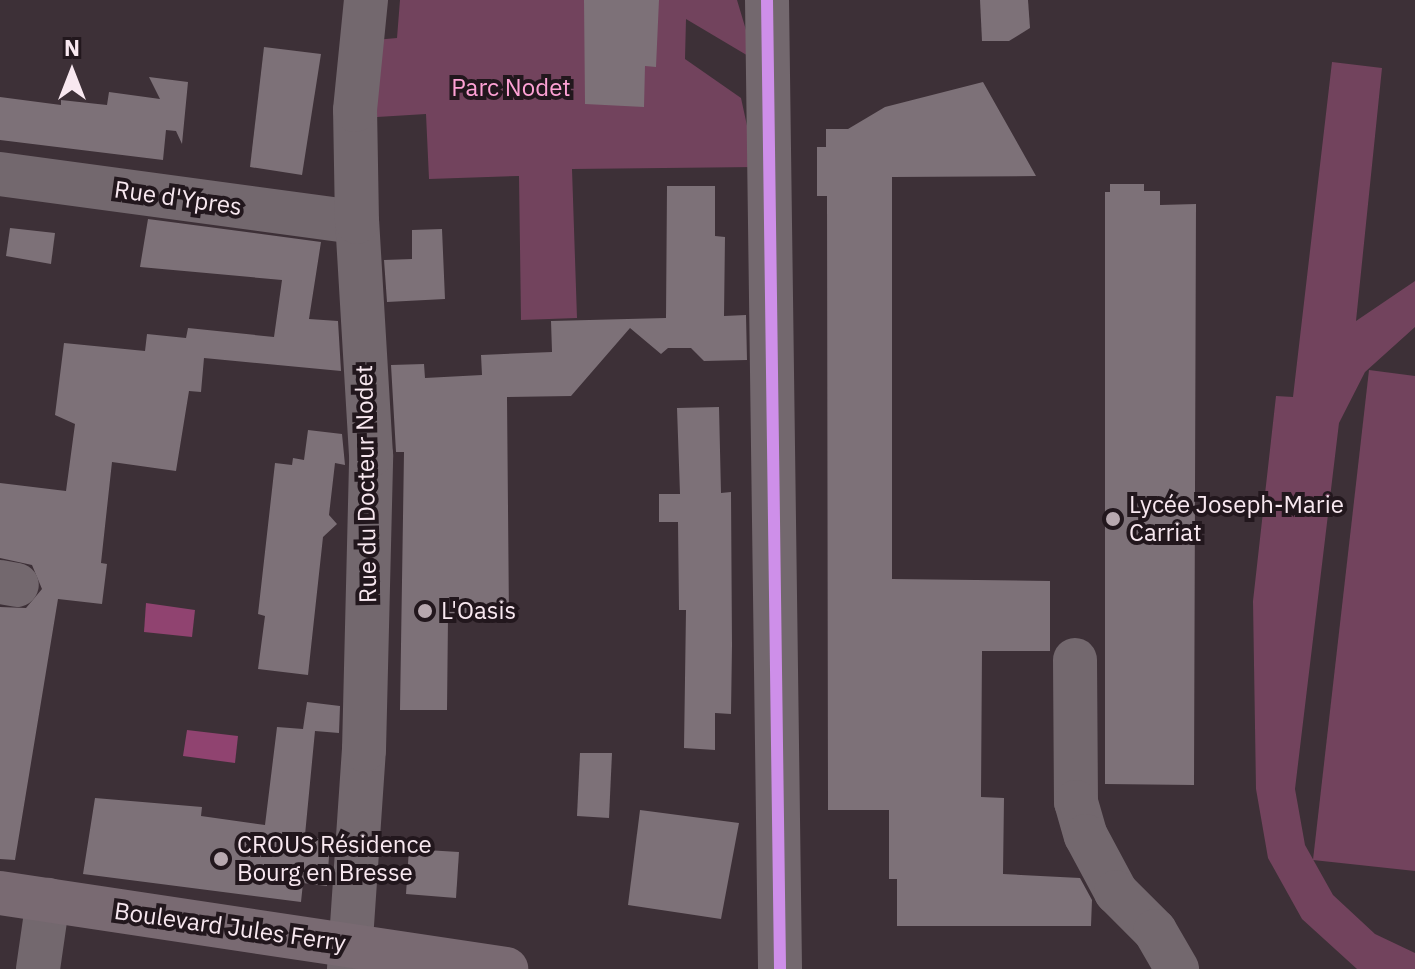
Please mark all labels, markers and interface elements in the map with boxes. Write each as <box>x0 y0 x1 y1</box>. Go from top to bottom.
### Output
north arrow <box>32 32 112 112</box>
text: N <box>64 33 80 62</box>
park label: Parc Nodet <box>451 74 571 102</box>
street label: Rue d'Ypres <box>112 175 244 221</box>
street label: Rue du Docteur Nodet <box>350 365 382 603</box>
place label: Lycée Joseph-Marie Carriat <box>1129 491 1344 547</box>
marker: Lycée Joseph-Marie Carriat <box>1104 510 1122 528</box>
place label: L'Oasis <box>441 597 516 625</box>
marker: L'Oasis <box>416 602 434 620</box>
place label: CROUS Résidence Bourg en Bresse <box>237 831 432 887</box>
marker: CROUS Résidence Bourg en Bresse <box>212 850 230 868</box>
street label: Boulevard Jules Ferry <box>112 896 348 958</box>

